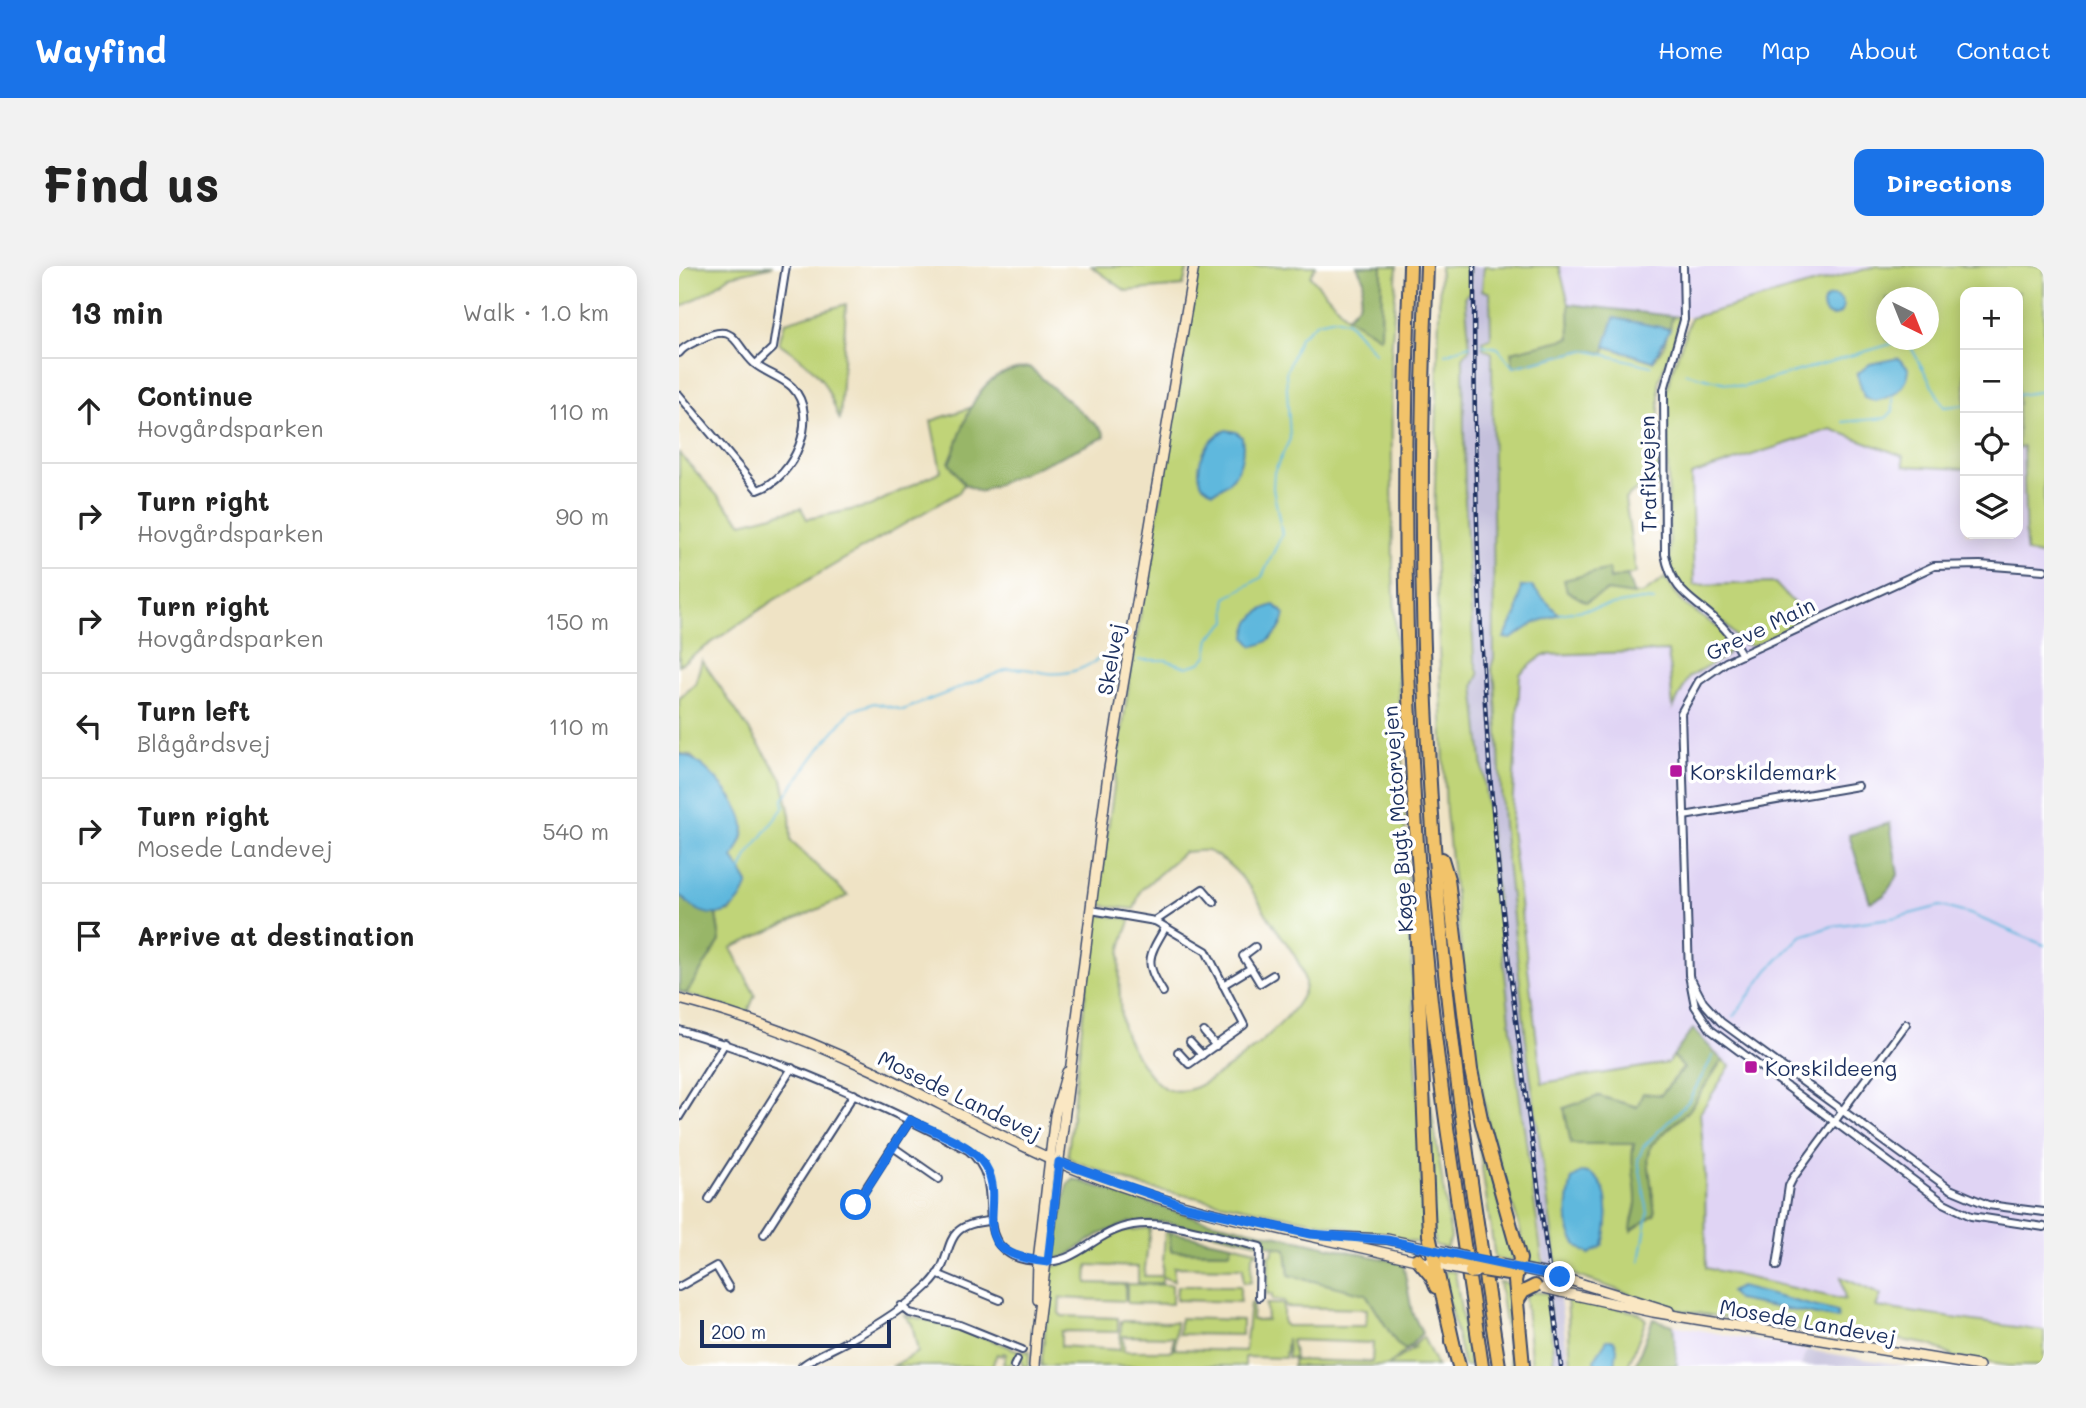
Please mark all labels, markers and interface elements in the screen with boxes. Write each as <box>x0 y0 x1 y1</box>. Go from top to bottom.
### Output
text: Wayfind <box>35 28 166 71</box>
text: Home <box>1658 34 1723 65</box>
text: Map <box>1761 34 1810 65</box>
text: About <box>1848 34 1918 65</box>
text: Contact <box>1956 34 2051 65</box>
button: Directions <box>1854 149 2044 216</box>
text: Find us <box>42 151 220 214</box>
north arrow <box>1876 287 1939 350</box>
map controls <box>1960 287 2023 539</box>
button: + <box>1960 287 2023 350</box>
text: 13 min <box>70 292 163 332</box>
text: Walk · 1.0 km <box>463 297 609 327</box>
button: − <box>1960 350 2023 413</box>
text: Continue <box>137 379 253 413</box>
icon: ahead <box>70 392 108 430</box>
text: 110 m <box>549 396 609 426</box>
text: Hovgårdsparken <box>137 413 323 443</box>
button: locate <box>1960 413 2023 476</box>
street label: Trafikvejen <box>1632 415 1662 533</box>
button: layers <box>1960 476 2023 539</box>
text: Turn right <box>137 484 270 518</box>
icon: right <box>70 497 108 535</box>
text: 90 m <box>556 501 609 531</box>
text: Hovgårdsparken <box>137 518 323 548</box>
text: Turn right <box>137 589 270 623</box>
street label: Greve Main <box>1701 590 1819 666</box>
icon: right <box>70 602 108 640</box>
text: 150 m <box>545 606 609 636</box>
street label: Skelvej <box>1090 621 1130 697</box>
text: Hovgårdsparken <box>137 623 323 653</box>
text: Turn left <box>137 694 250 728</box>
street label: Køge Bugt Motorvejen <box>1376 705 1418 933</box>
icon: left <box>70 707 108 745</box>
text: 110 m <box>549 711 609 741</box>
text: Blågårdsvej <box>137 728 271 758</box>
place label: Korskildemark <box>1690 758 1837 785</box>
marker: Korskildemark <box>1668 763 1684 779</box>
text: Turn right <box>137 799 270 833</box>
icon: right <box>70 812 108 850</box>
text: 540 m <box>542 816 609 846</box>
text: Mosede Landevej <box>137 833 333 863</box>
icon: arrive <box>70 917 108 955</box>
text: Arrive at destination <box>137 919 414 953</box>
street label: Mosede Landevej <box>874 1044 1046 1146</box>
place label: Korskildeeng <box>1765 1054 1897 1081</box>
marker: Korskildeeng <box>1743 1059 1759 1075</box>
route start <box>840 1189 871 1220</box>
route end <box>1544 1261 1575 1292</box>
street label: Mosede Landevej <box>1718 1292 1898 1350</box>
scale bar <box>700 1317 891 1349</box>
text: 200 m <box>711 1319 766 1344</box>

